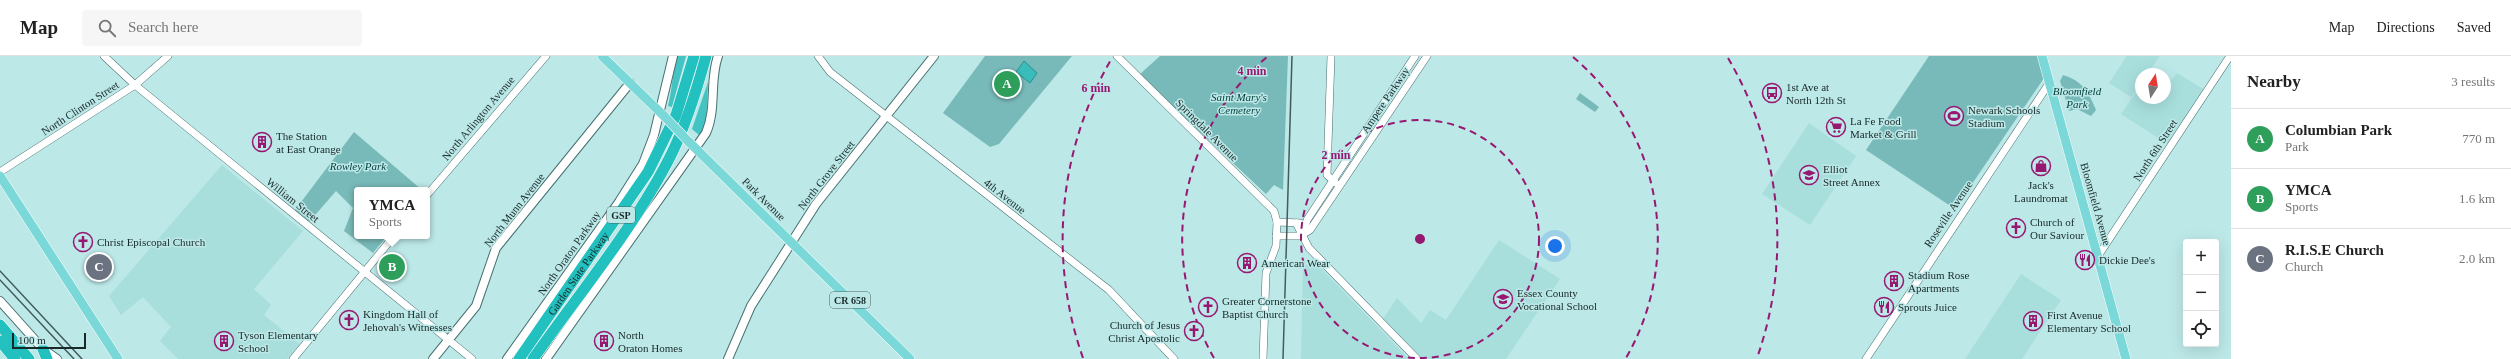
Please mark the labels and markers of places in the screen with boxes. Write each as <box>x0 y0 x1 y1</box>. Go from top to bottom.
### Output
pin: A <box>994 69 1020 99</box>
place label: 1st Ave at North 12th St <box>1786 81 1846 106</box>
bus stop icon: 1st Ave at North 12th St <box>1761 82 1783 104</box>
place label: Newark Schools Stadium <box>1968 104 2040 129</box>
sports icon: Newark Schools Stadium <box>1943 105 1965 127</box>
place label: La Fe Food Market & Grill <box>1850 115 1917 140</box>
supermarket icon: La Fe Food Market & Grill <box>1825 116 1847 138</box>
place label: The Station at East Orange <box>276 130 341 155</box>
building icon: The Station at East Orange <box>251 131 273 153</box>
shop icon: Jack's Laundromat <box>2030 155 2052 177</box>
place label: Elliot Street Annex <box>1823 163 1881 188</box>
school or university icon: Elliot Street Annex <box>1798 164 1820 186</box>
place label: Jack's Laundromat <box>2014 179 2068 204</box>
place label: Church of Our Saviour <box>2030 216 2084 241</box>
church icon: Church of Our Saviour <box>2005 217 2027 239</box>
church icon: Christ Episcopal Church <box>72 231 94 253</box>
centre of rings <box>1413 232 1427 246</box>
place label: Christ Episcopal Church <box>97 236 206 248</box>
restaurant icon: Dickie Dee's <box>2074 249 2096 271</box>
pin: C <box>86 252 112 282</box>
pin: B <box>379 252 405 282</box>
building icon: American Wear <box>1236 252 1258 274</box>
place label: Dickie Dee's <box>2099 254 2155 266</box>
place label: American Wear <box>1261 257 1330 269</box>
place label: Stadium Rose Apartments <box>1908 269 1970 294</box>
building icon: Stadium Rose Apartments <box>1883 270 1905 292</box>
place label: Essex County Vocational School <box>1517 287 1597 312</box>
school or university icon: Essex County Vocational School <box>1492 288 1514 310</box>
place label: Greater Cornerstone Baptist Church <box>1222 295 1312 320</box>
church icon: Greater Cornerstone Baptist Church <box>1197 296 1219 318</box>
restaurant icon: Sprouts Juice <box>1873 296 1895 318</box>
place label: Sprouts Juice <box>1898 301 1957 313</box>
place label: Kingdom Hall of Jehovah's Witnesses <box>363 308 452 333</box>
church icon: Kingdom Hall of Jehovah's Witnesses <box>338 309 360 331</box>
place label: First Avenue Elementary School <box>2047 309 2131 334</box>
building icon: First Avenue Elementary School <box>2022 310 2044 332</box>
place label: Church of Jesus Christ Apostolic <box>1108 319 1180 344</box>
church icon: Church of Jesus Christ Apostolic <box>1183 320 1205 342</box>
place label: Tyson Elementary School <box>238 329 319 354</box>
place label: North Oraton Homes <box>618 329 682 354</box>
building icon: Tyson Elementary School <box>213 330 235 352</box>
building icon: North Oraton Homes <box>593 330 615 352</box>

